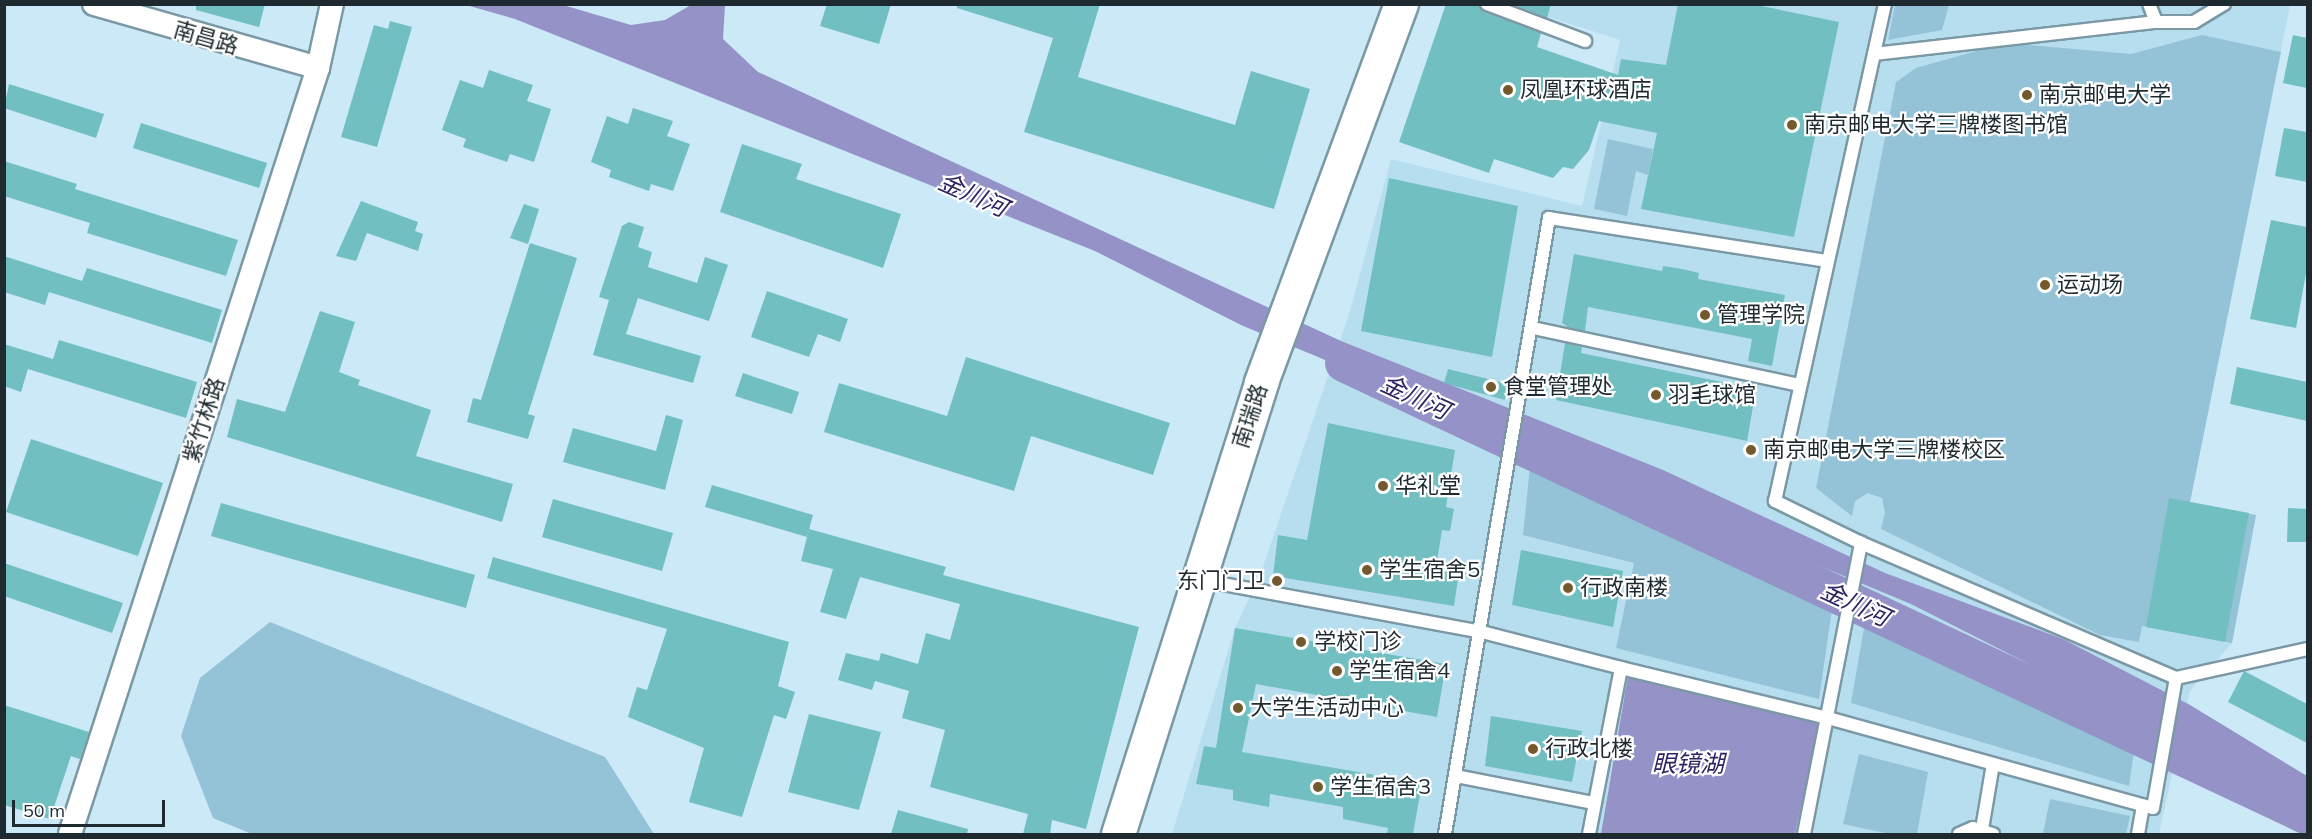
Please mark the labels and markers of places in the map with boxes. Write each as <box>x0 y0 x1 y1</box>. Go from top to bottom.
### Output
place label: 凤凰环球酒店 <box>1520 77 1652 103</box>
place label: 南京邮电大学 <box>2039 82 2171 108</box>
marker: 凤凰环球酒店 <box>1501 83 1515 97</box>
marker: 南京邮电大学 <box>2020 88 2034 102</box>
place label: 南京邮电大学三牌楼图书馆 <box>1804 112 2068 138</box>
marker: 南京邮电大学三牌楼图书馆 <box>1785 118 1799 132</box>
place label: 运动场 <box>2057 272 2123 298</box>
marker: 运动场 <box>2038 278 2052 292</box>
place label: 管理学院 <box>1717 302 1805 328</box>
marker: 管理学院 <box>1698 308 1712 322</box>
place label: 食堂管理处 <box>1503 374 1613 400</box>
marker: 食堂管理处 <box>1484 380 1498 394</box>
place label: 羽毛球馆 <box>1668 382 1756 408</box>
marker: 羽毛球馆 <box>1649 388 1663 402</box>
place label: 南京邮电大学三牌楼校区 <box>1763 437 2005 463</box>
marker: 南京邮电大学三牌楼校区 <box>1744 443 1758 457</box>
place label: 华礼堂 <box>1395 473 1461 499</box>
marker: 华礼堂 <box>1376 479 1390 493</box>
place label: 学生宿舍5 <box>1379 557 1480 583</box>
marker: 学生宿舍5 <box>1360 563 1374 577</box>
place label: 东门门卫 <box>1177 568 1265 594</box>
marker: 东门门卫 <box>1270 574 1284 588</box>
place label: 行政南楼 <box>1580 575 1668 601</box>
marker: 行政南楼 <box>1561 581 1575 595</box>
place label: 学校门诊 <box>1314 629 1402 655</box>
marker: 学校门诊 <box>1292 633 1310 651</box>
place label: 学生宿舍4 <box>1349 658 1450 684</box>
marker: 学生宿舍4 <box>1330 664 1344 678</box>
place label: 大学生活动中心 <box>1250 695 1404 721</box>
marker: 大学生活动中心 <box>1231 701 1245 715</box>
place label: 行政北楼 <box>1545 736 1633 762</box>
marker: 行政北楼 <box>1526 742 1540 756</box>
place label: 学生宿舍3 <box>1330 774 1431 800</box>
marker: 学生宿舍3 <box>1311 780 1325 794</box>

